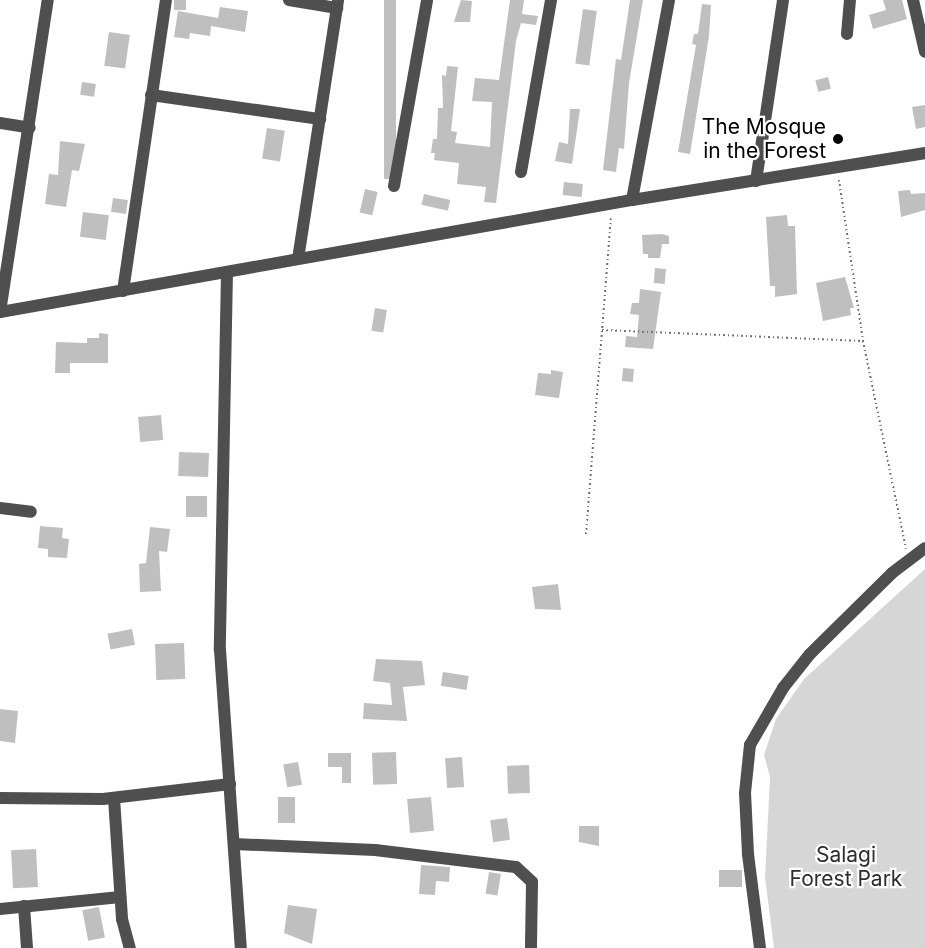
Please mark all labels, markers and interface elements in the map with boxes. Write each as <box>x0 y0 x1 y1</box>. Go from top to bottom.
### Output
place label: The Mosque in the Forest <box>702 114 826 164</box>
marker: The Mosque in the Forest <box>831 132 845 146</box>
park label: Salagi Forest Park <box>790 842 902 892</box>

